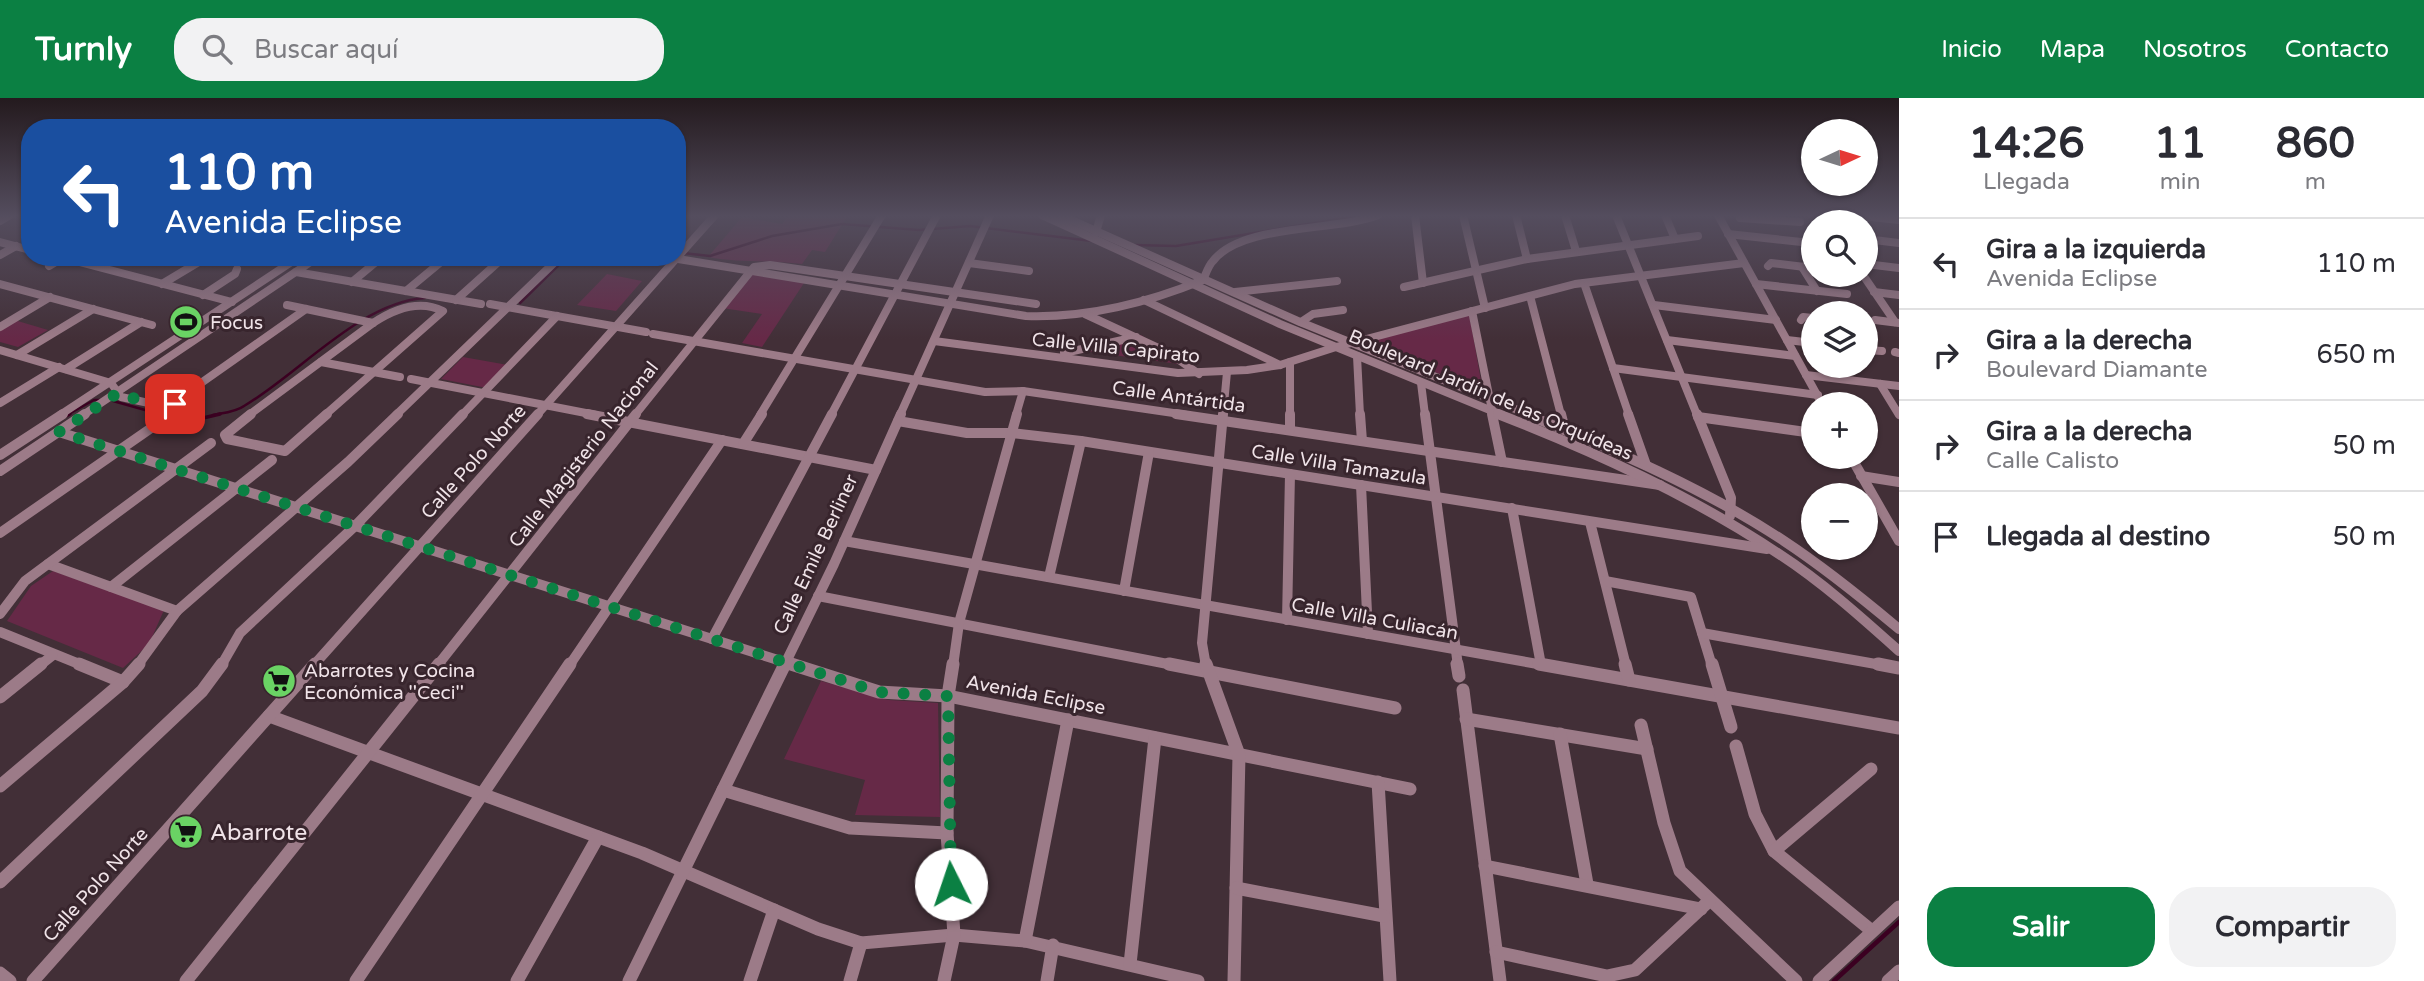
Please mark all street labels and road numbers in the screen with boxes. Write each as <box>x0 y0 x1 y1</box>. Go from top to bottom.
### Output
street label: Boulevard Jardín de las Orquídeas <box>1345 325 1636 465</box>
street label: Calle Villa Capirato <box>1031 328 1201 368</box>
street label: Calle Magisterio Nacional <box>504 357 663 552</box>
street label: Calle Antártida <box>1111 377 1247 417</box>
street label: Calle Polo Norte <box>417 400 531 523</box>
street label: Calle Villa Tamazula <box>1250 440 1428 490</box>
street label: Calle Emile Berliner <box>769 470 863 638</box>
street label: Calle Villa Culiacán <box>1290 593 1460 644</box>
street label: Avenida Eclipse <box>964 671 1107 719</box>
street label: Calle Polo Norte <box>39 823 153 946</box>

